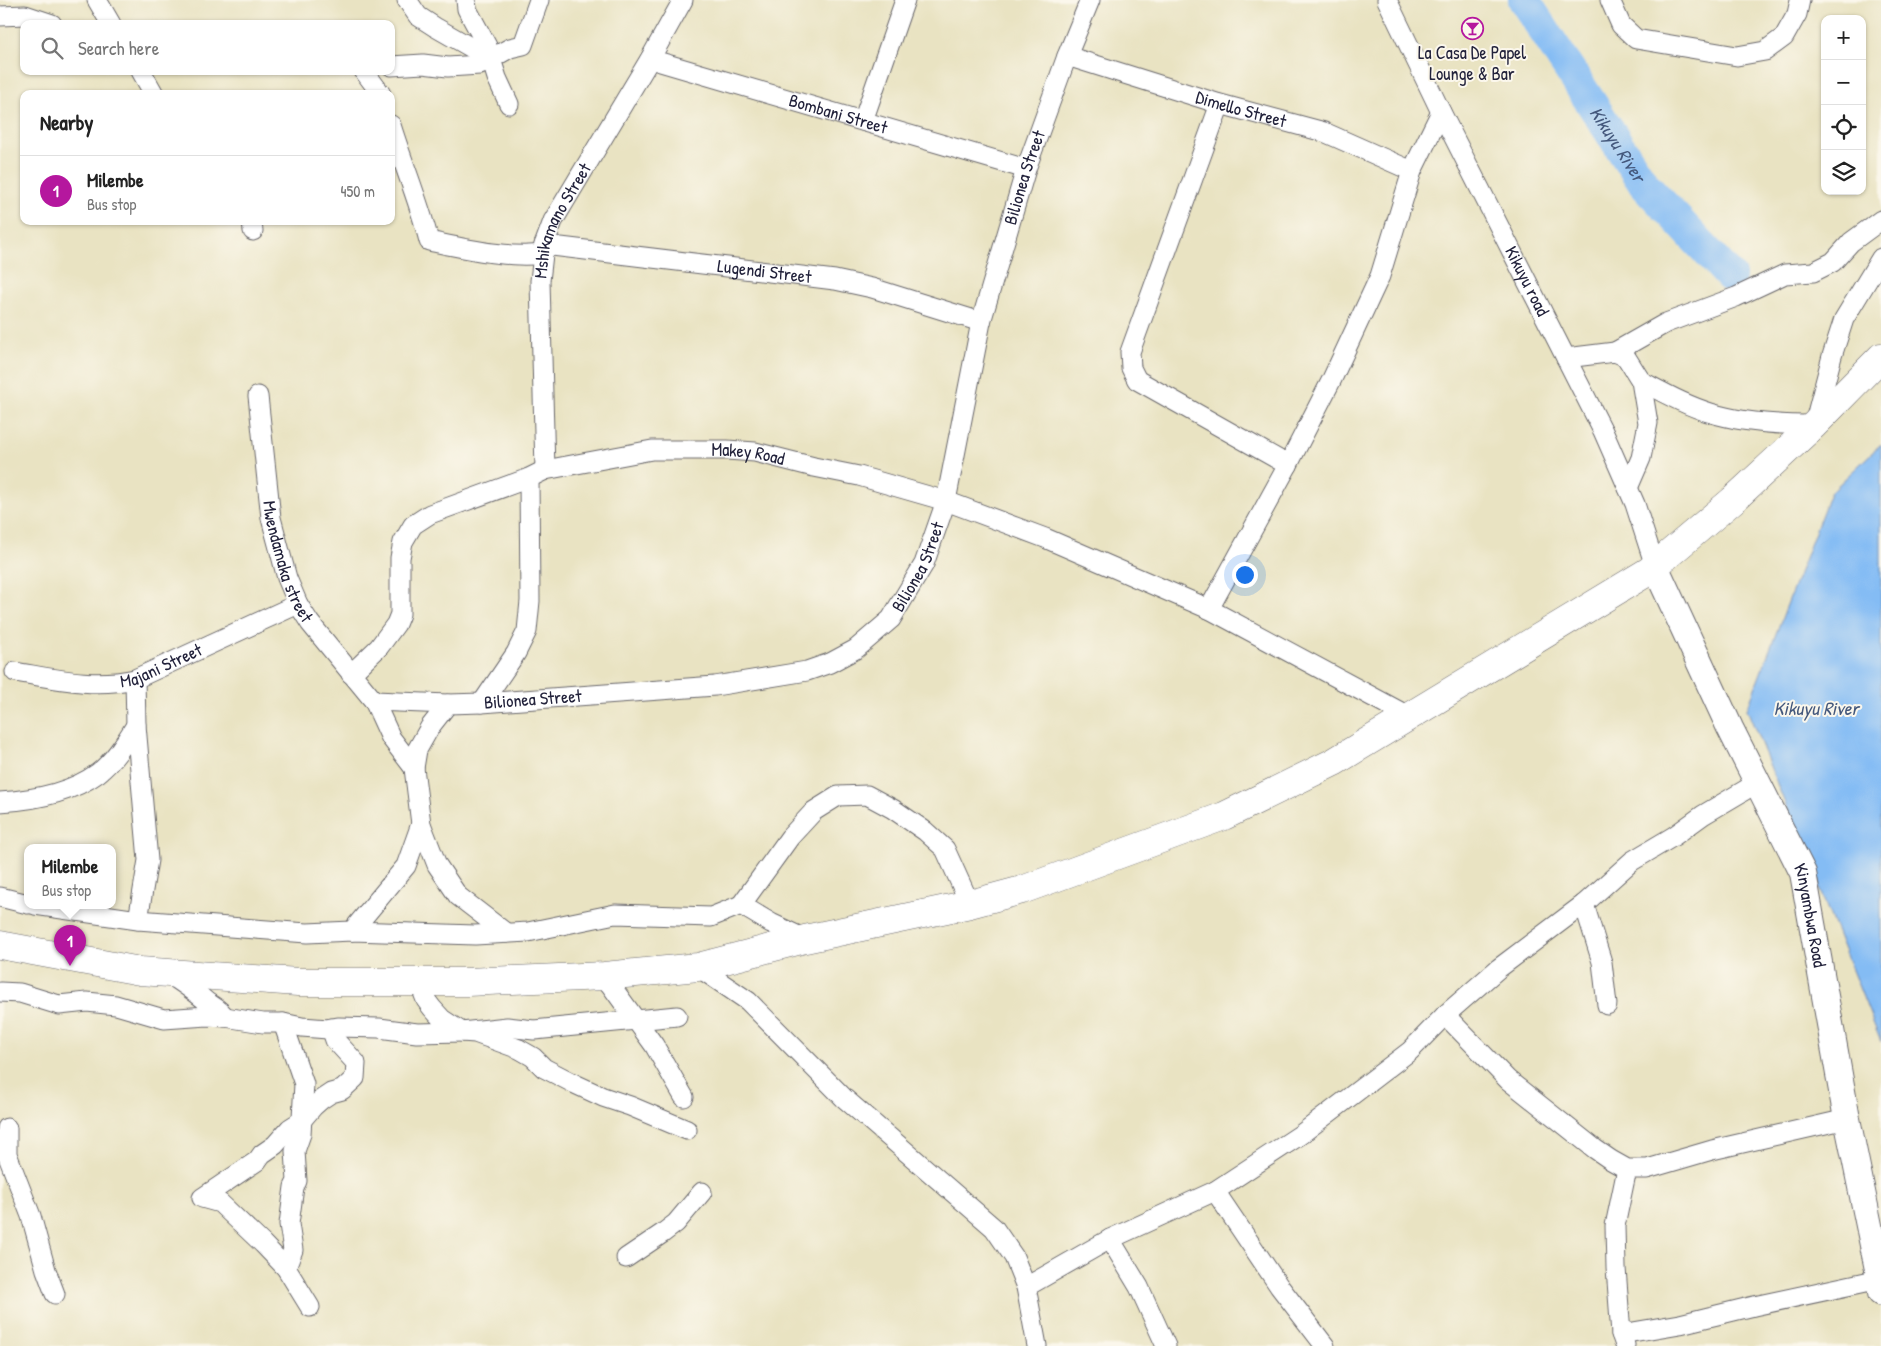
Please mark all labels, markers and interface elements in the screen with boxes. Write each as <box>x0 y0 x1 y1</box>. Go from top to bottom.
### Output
map controls <box>1821 15 1866 195</box>
button: + <box>1821 15 1866 60</box>
bar icon: La Casa De Papel Lounge & Bar <box>1460 16 1484 40</box>
search box <box>20 20 395 75</box>
icon: search <box>38 34 66 62</box>
text: Search here <box>78 35 159 61</box>
place label: La Casa De Papel Lounge & Bar <box>1418 40 1526 86</box>
button: − <box>1821 60 1866 105</box>
street label: Dimello Street <box>1193 84 1290 134</box>
street label: Bombani Street <box>786 87 891 140</box>
water label: Kikuyu River <box>1584 101 1654 189</box>
button: locate <box>1821 105 1866 150</box>
text: Nearby <box>40 108 93 137</box>
street label: Bilionea Street <box>997 126 1051 228</box>
button: layers <box>1821 150 1866 195</box>
street label: Mshikamano Street <box>527 158 597 280</box>
text: Milembe <box>87 167 144 193</box>
text: 1 <box>53 180 59 202</box>
text: 450 m <box>341 180 375 202</box>
text: Bus stop <box>87 193 136 215</box>
street label: Kikuyu road <box>1499 242 1556 320</box>
street label: Lugendi Street <box>716 253 814 289</box>
street label: Makey Road <box>712 437 787 471</box>
street label: Mwendamaka street <box>257 499 320 628</box>
street label: Bilionea Street <box>885 518 950 616</box>
your location <box>1232 562 1258 588</box>
street label: Majani Street <box>118 636 207 693</box>
street label: Bilionea Street <box>483 683 583 715</box>
water label: Kikuyu River <box>1773 695 1861 721</box>
popup <box>24 844 116 909</box>
text: Milembe <box>42 853 98 879</box>
street label: Kinyambwa Road <box>1788 859 1833 969</box>
text: Bus stop <box>42 879 91 901</box>
pin: 1 <box>54 925 86 966</box>

